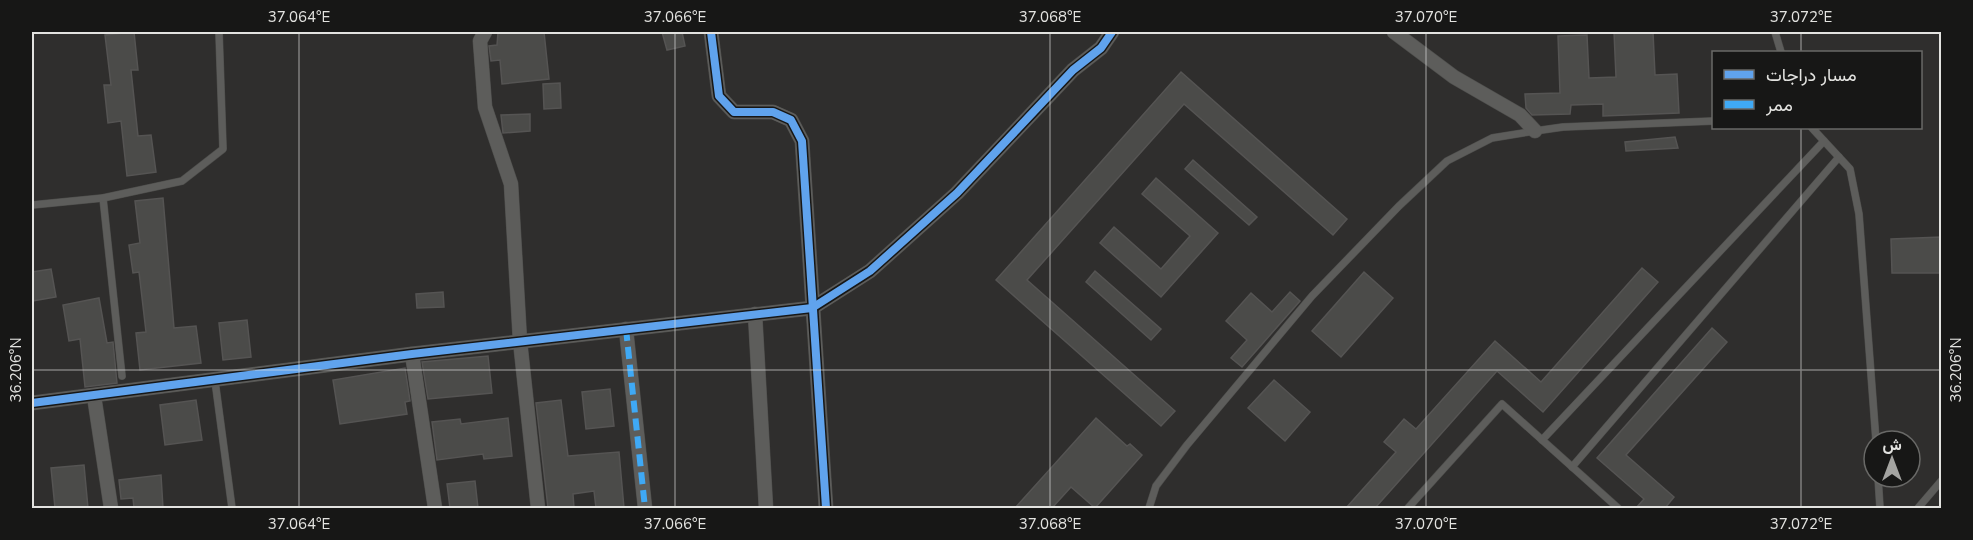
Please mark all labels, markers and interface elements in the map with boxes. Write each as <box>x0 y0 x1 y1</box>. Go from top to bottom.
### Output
text: 37.064°E <box>268 7 330 27</box>
text: 37.066°E <box>644 7 706 27</box>
text: 37.068°E <box>1019 7 1081 27</box>
text: 37.070°E <box>1395 7 1457 27</box>
text: 37.072°E <box>1770 7 1832 27</box>
legend <box>1712 51 1922 129</box>
text: مسار دراجات <box>1766 63 1857 87</box>
text: ممر <box>1765 93 1793 117</box>
text: 36.206°N <box>6 337 26 403</box>
text: 36.206°N <box>1946 337 1966 403</box>
north arrow <box>1862 429 1922 489</box>
text: ش <box>1882 434 1902 456</box>
text: 37.064°E <box>268 514 330 534</box>
text: 37.066°E <box>644 514 706 534</box>
text: 37.068°E <box>1019 514 1081 534</box>
text: 37.070°E <box>1395 514 1457 534</box>
text: 37.072°E <box>1770 514 1832 534</box>

